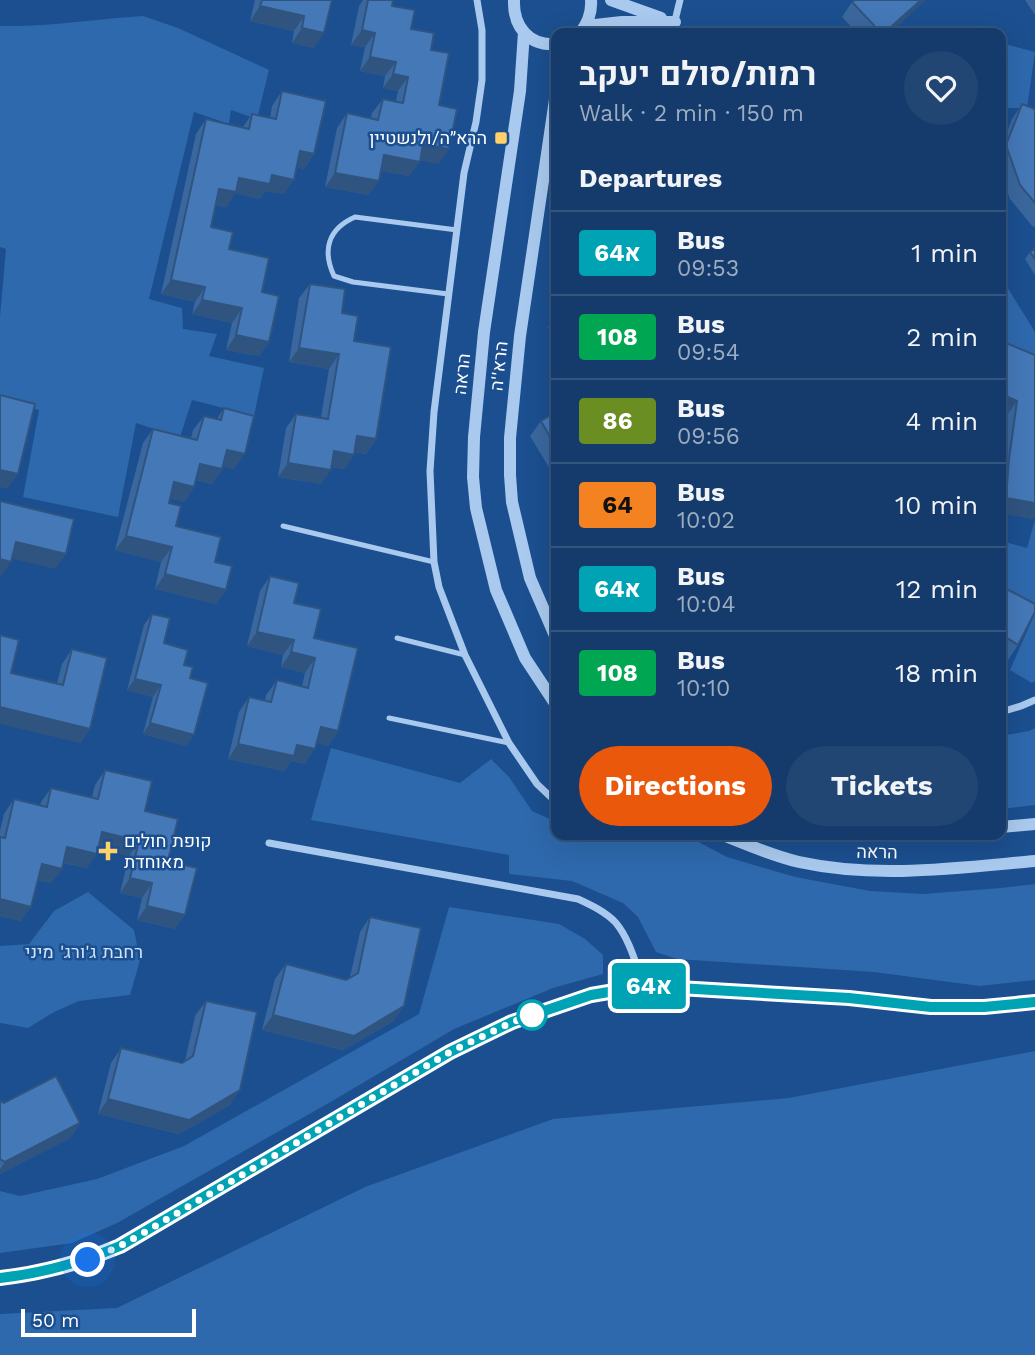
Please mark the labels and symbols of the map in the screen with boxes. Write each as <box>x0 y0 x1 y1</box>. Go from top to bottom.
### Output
place label: הרא״ה/ולנשטיין <box>369 127 487 148</box>
marker: הרא״ה/ולנשטיין <box>493 130 509 146</box>
street label: הרא''ה <box>485 340 512 392</box>
street label: הראה <box>449 352 474 396</box>
place label: קופת חולים מאוחדת <box>124 830 212 872</box>
marker: קופת חולים מאוחדת <box>98 841 118 861</box>
street label: הראה <box>856 841 898 862</box>
park label: רחבת ג'ורג' מיני <box>25 941 143 962</box>
line badge: 64א <box>609 963 689 1009</box>
unlabelled marker <box>517 1000 547 1030</box>
your location <box>70 1242 105 1277</box>
scale bar <box>21 1306 196 1338</box>

